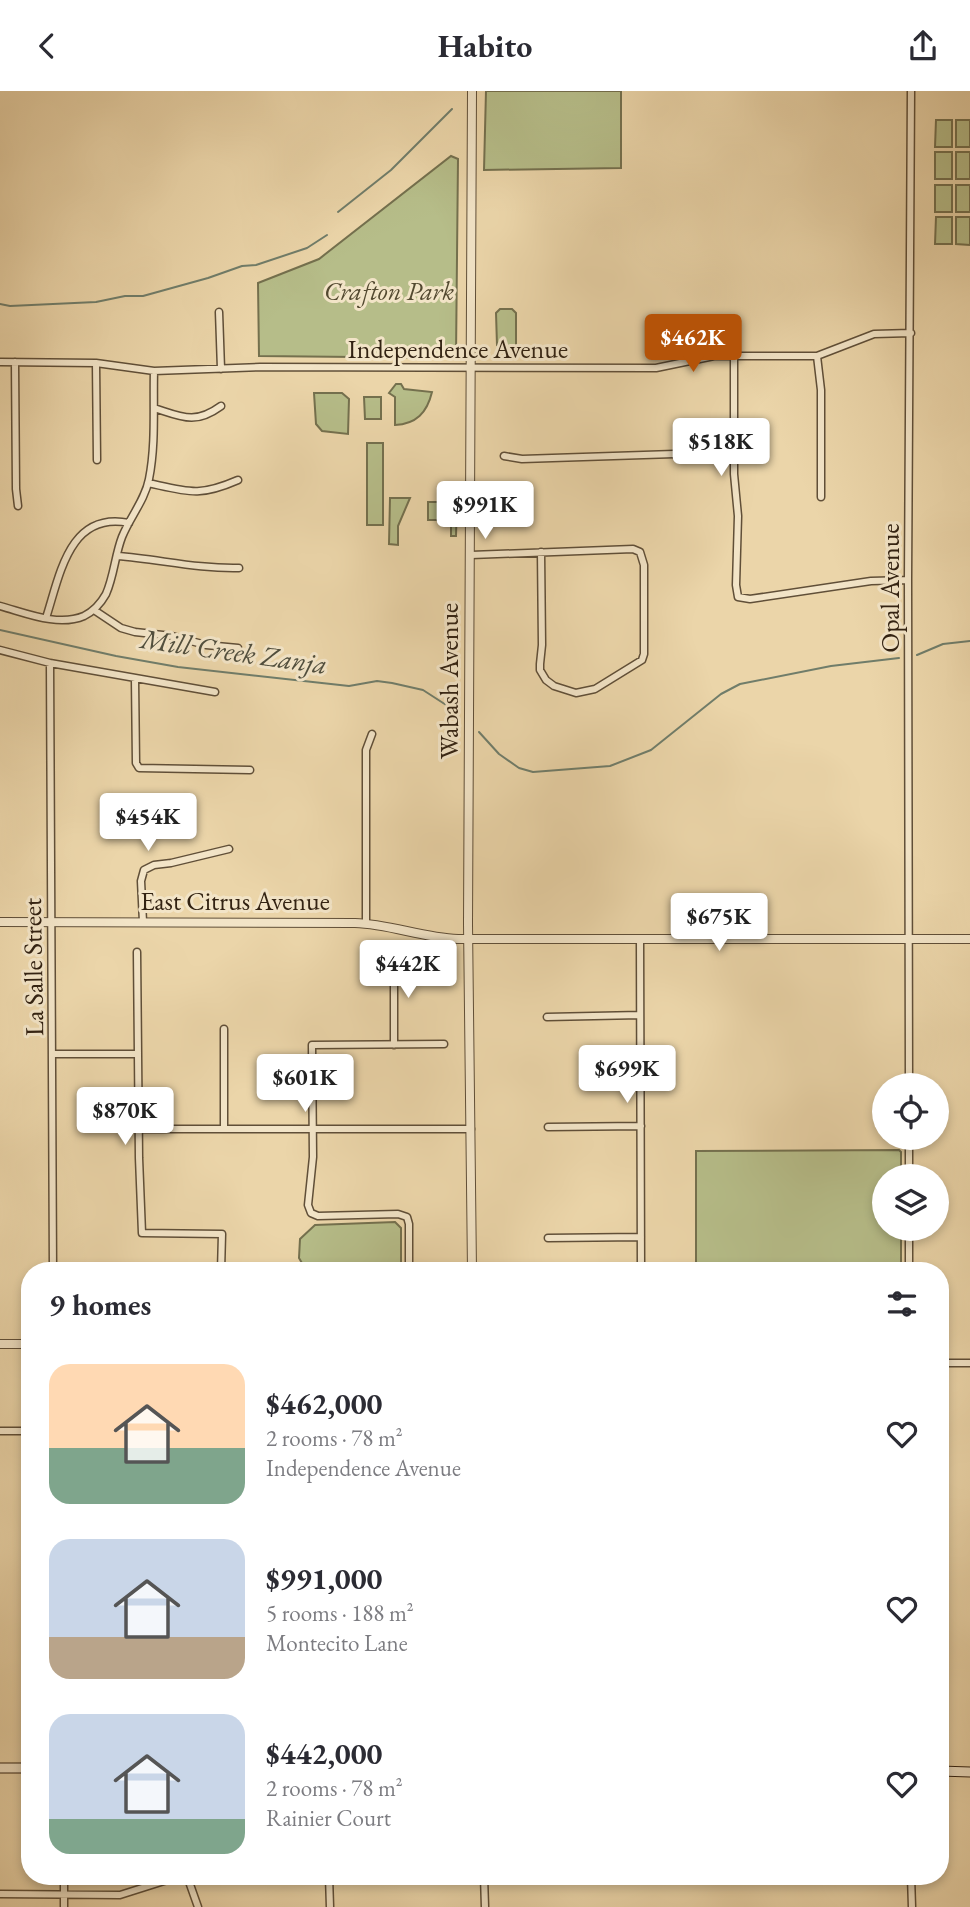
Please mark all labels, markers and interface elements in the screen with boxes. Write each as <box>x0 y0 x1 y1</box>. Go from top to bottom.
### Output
text: Habito <box>438 25 532 67</box>
icon: back <box>28 27 66 65</box>
icon: share <box>904 27 942 65</box>
park label: Crafton Park <box>324 274 454 308</box>
pin: $462K <box>644 315 742 374</box>
text: $462K <box>661 322 725 352</box>
street label: Independence Avenue <box>348 332 568 366</box>
pin: $518K <box>672 419 770 478</box>
text: $518K <box>689 426 753 456</box>
pin: $991K <box>436 482 534 541</box>
text: $991K <box>453 489 517 519</box>
street label: Opal Avenue <box>873 523 907 653</box>
street label: Wabash Avenue <box>432 603 466 759</box>
water label: Mill Creek Zanja <box>137 620 329 682</box>
pin: $454K <box>99 793 197 853</box>
text: $454K <box>116 801 180 831</box>
street label: East Citrus Avenue <box>140 884 330 918</box>
pin: $675K <box>670 893 768 953</box>
street label: La Salle Street <box>15 898 51 1036</box>
text: $675K <box>687 901 751 931</box>
pin: $442K <box>359 941 457 1000</box>
text: $442K <box>376 948 440 978</box>
pin: $699K <box>578 1045 676 1105</box>
text: $699K <box>595 1053 659 1083</box>
pin: $601K <box>256 1055 354 1114</box>
text: $601K <box>273 1062 337 1092</box>
map controls <box>872 1073 949 1241</box>
button: locate <box>872 1073 949 1150</box>
pin: $870K <box>76 1087 174 1147</box>
text: $870K <box>93 1095 157 1125</box>
button: layers <box>872 1164 949 1241</box>
text: 9 homes <box>49 1285 151 1324</box>
icon: filters <box>883 1285 921 1323</box>
text: $462,000 <box>266 1384 382 1423</box>
icon: home <box>105 1392 189 1476</box>
icon: heart <box>883 1415 921 1453</box>
text: 2 rooms · 78 m² <box>266 1423 403 1453</box>
text: Independence Avenue <box>266 1453 461 1483</box>
text: $991,000 <box>266 1559 382 1598</box>
icon: home <box>105 1567 189 1651</box>
icon: heart <box>883 1590 921 1628</box>
text: 5 rooms · 188 m² <box>266 1598 414 1628</box>
text: Montecito Lane <box>266 1628 408 1658</box>
text: $442,000 <box>266 1734 382 1773</box>
icon: home <box>105 1742 189 1826</box>
icon: heart <box>883 1765 921 1803</box>
text: 2 rooms · 78 m² <box>266 1773 403 1803</box>
text: Rainier Court <box>266 1803 391 1833</box>

